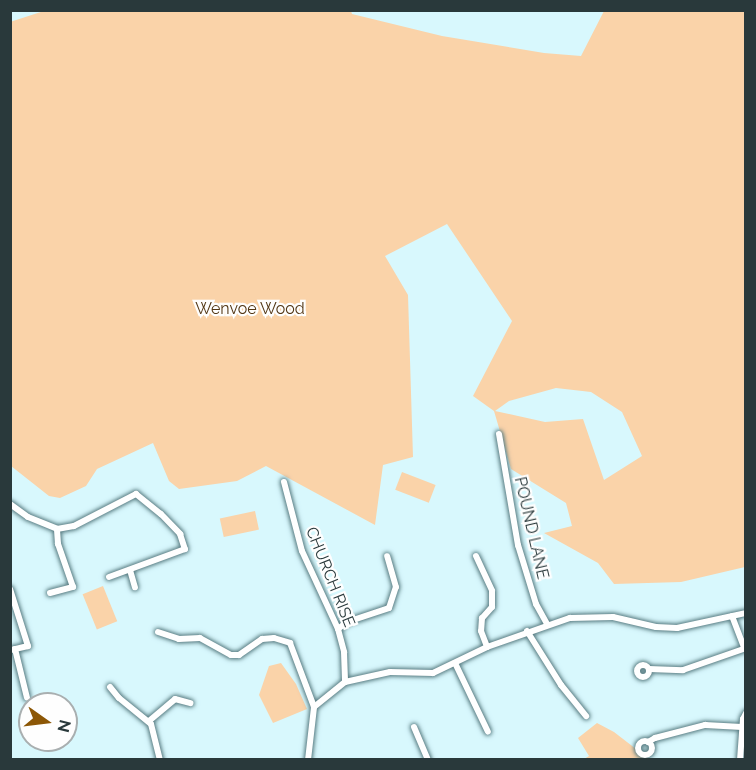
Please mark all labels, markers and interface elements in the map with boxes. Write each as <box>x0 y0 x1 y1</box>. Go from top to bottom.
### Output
park label: Wenvoe Wood <box>195 299 305 319</box>
street label: POUND LANE <box>510 475 552 581</box>
street label: CHURCH RISE <box>301 524 359 630</box>
north arrow <box>18 692 78 752</box>
text: N <box>53 718 75 734</box>

